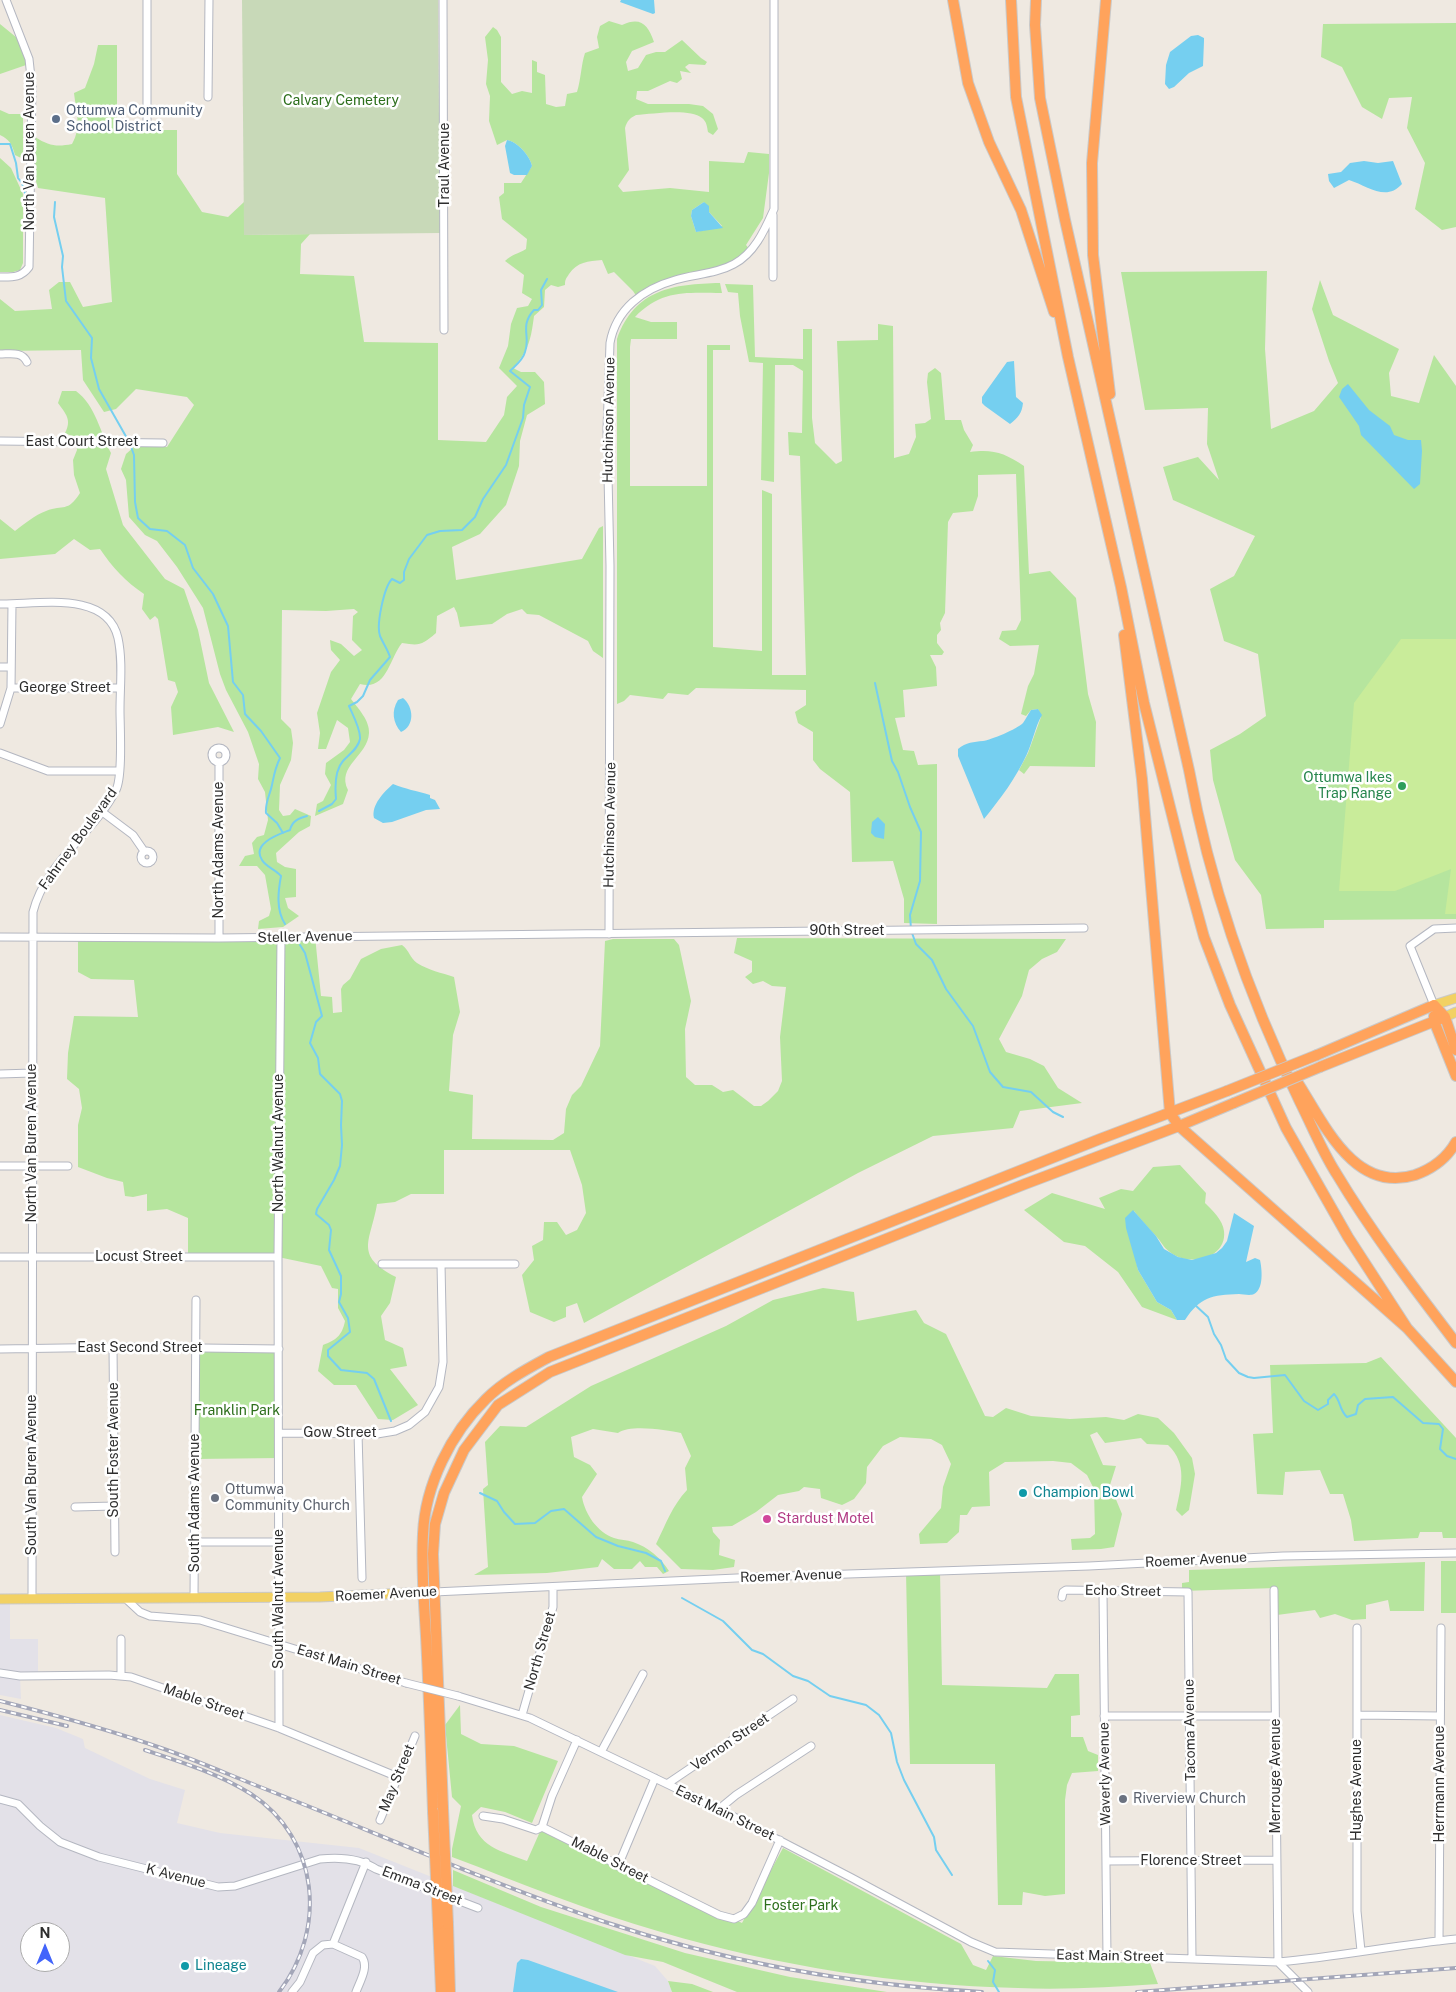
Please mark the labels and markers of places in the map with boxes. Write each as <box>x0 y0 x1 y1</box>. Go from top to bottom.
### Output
place label: Ottumwa Community School District <box>66 103 203 136</box>
marker: Ottumwa Community School District <box>50 113 62 125</box>
place label: Ottumwa Ikes Trap Range <box>1303 770 1392 802</box>
marker: Ottumwa Ikes Trap Range <box>1396 780 1408 792</box>
place label: Ottumwa Community Church <box>225 1482 350 1514</box>
place label: Champion Bowl <box>1033 1485 1134 1501</box>
marker: Champion Bowl <box>1017 1487 1029 1499</box>
marker: Ottumwa Community Church <box>209 1492 221 1504</box>
place label: Stardust Motel <box>777 1511 874 1527</box>
marker: Stardust Motel <box>761 1513 773 1525</box>
place label: Riverview Church <box>1133 1791 1246 1807</box>
marker: Riverview Church <box>1117 1793 1129 1805</box>
place label: Lineage <box>195 1958 247 1974</box>
marker: Lineage <box>179 1960 191 1972</box>

